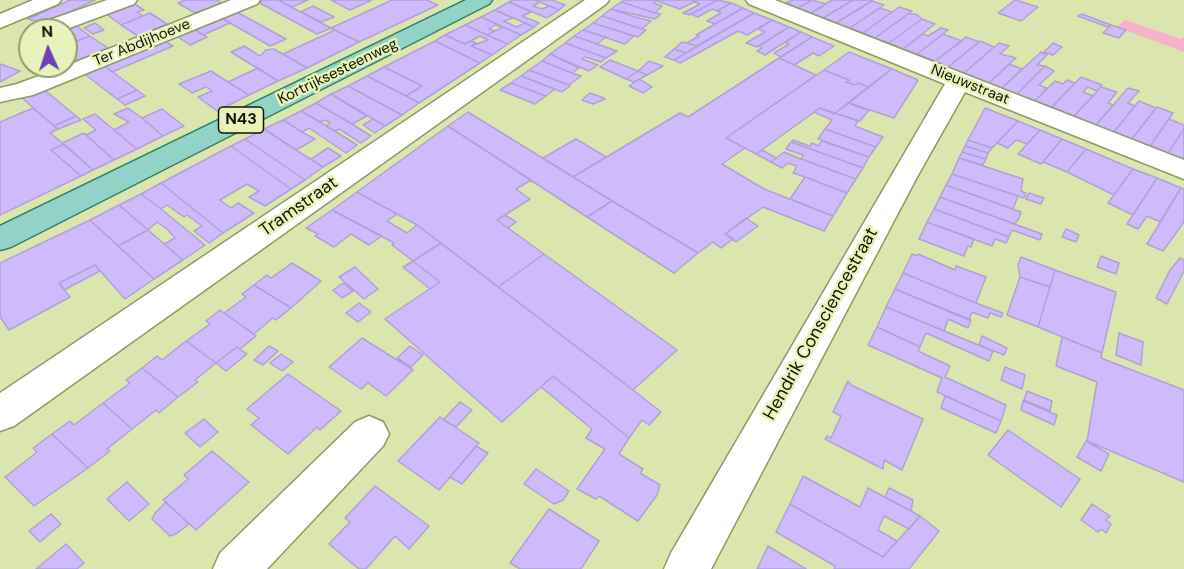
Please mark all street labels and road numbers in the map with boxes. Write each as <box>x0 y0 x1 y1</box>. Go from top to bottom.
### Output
street label: Ter Abdijhoeve <box>91 15 193 71</box>
street label: Kortrijksesteenweg <box>275 35 401 109</box>
street label: Nieuwstraat <box>928 61 1012 109</box>
road number: N43 <box>218 107 264 133</box>
street label: Tramstraat <box>256 172 342 242</box>
street label: Hendrik Consciencestraat <box>759 224 883 424</box>

